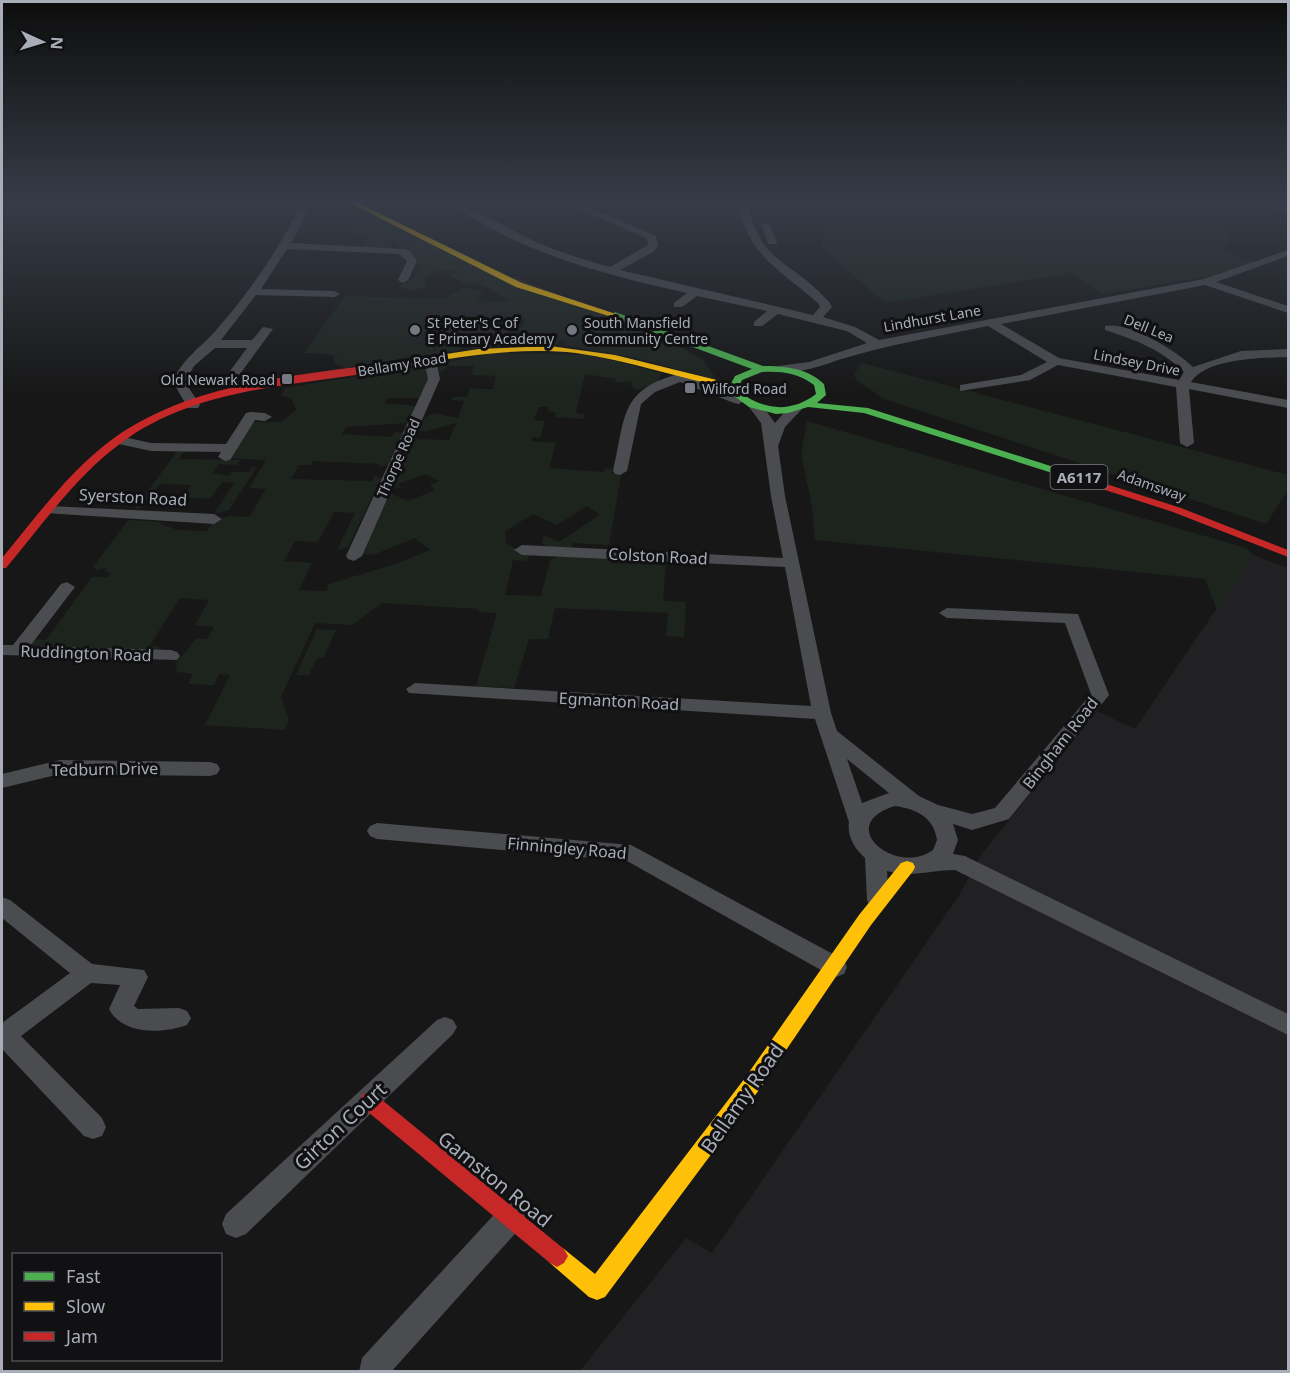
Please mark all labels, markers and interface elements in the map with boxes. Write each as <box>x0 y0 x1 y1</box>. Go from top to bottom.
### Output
north arrow <box>12 12 72 72</box>
text: N <box>46 36 68 50</box>
street label: Lindhurst Lane <box>882 300 982 336</box>
street label: Dell Lea <box>1121 309 1177 347</box>
place label: St Peter's C of E Primary Academy <box>427 313 555 348</box>
place label: South Mansfield Community Centre <box>584 313 708 348</box>
marker: St Peter's C of E Primary Academy <box>408 323 422 337</box>
marker: South Mansfield Community Centre <box>565 323 579 337</box>
street label: Lindsey Drive <box>1092 344 1182 380</box>
street label: Bellamy Road <box>356 348 448 380</box>
place label: Old Newark Road <box>161 370 275 389</box>
marker: Old Newark Road <box>280 372 294 386</box>
place label: Wilford Road <box>702 379 787 398</box>
marker: Wilford Road <box>683 381 697 395</box>
street label: Thorpe Road <box>372 416 424 500</box>
street label: Adamsway <box>1115 464 1190 506</box>
road number: A6117 <box>1050 465 1108 489</box>
street label: Syerston Road <box>78 483 188 511</box>
street label: Colston Road <box>608 542 708 570</box>
street label: Ruddington Road <box>20 640 152 666</box>
street label: Egmanton Road <box>558 687 680 715</box>
street label: Bingham Road <box>1017 693 1103 793</box>
street label: Tedburn Drive <box>52 757 158 781</box>
street label: Finningley Road <box>506 832 628 864</box>
street label: Bellamy Road <box>694 1038 790 1158</box>
street label: Girton Court <box>288 1076 392 1176</box>
street label: Gamston Road <box>432 1125 558 1233</box>
legend <box>12 1253 222 1361</box>
text: Fast <box>66 1264 101 1288</box>
text: Slow <box>66 1294 105 1318</box>
text: Jam <box>64 1324 98 1348</box>

